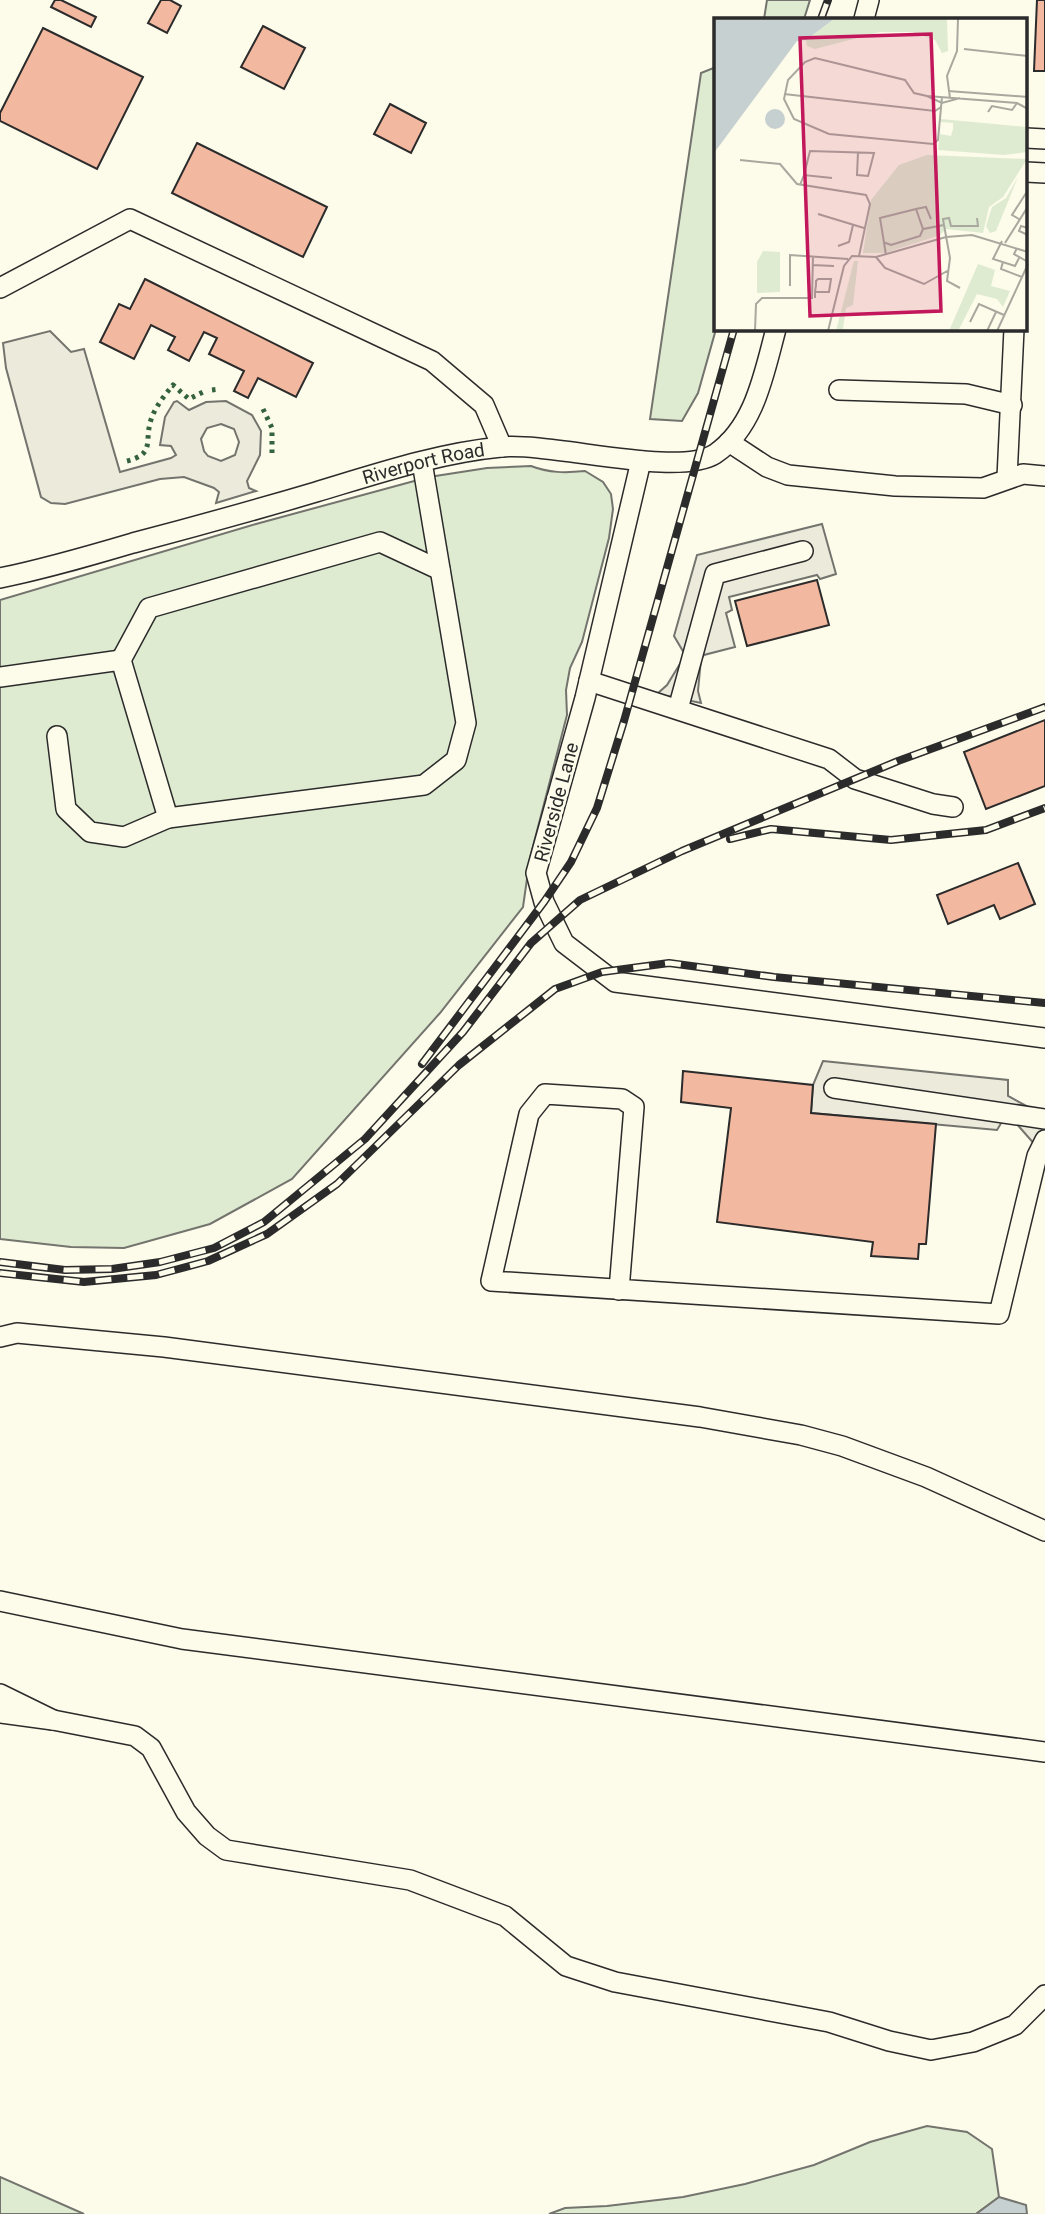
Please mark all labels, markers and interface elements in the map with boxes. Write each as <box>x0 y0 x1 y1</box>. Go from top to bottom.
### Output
inset map <box>714 18 1028 331</box>
street label: Riverport Road <box>360 438 486 489</box>
street label: Riverside Lane <box>529 740 584 865</box>

